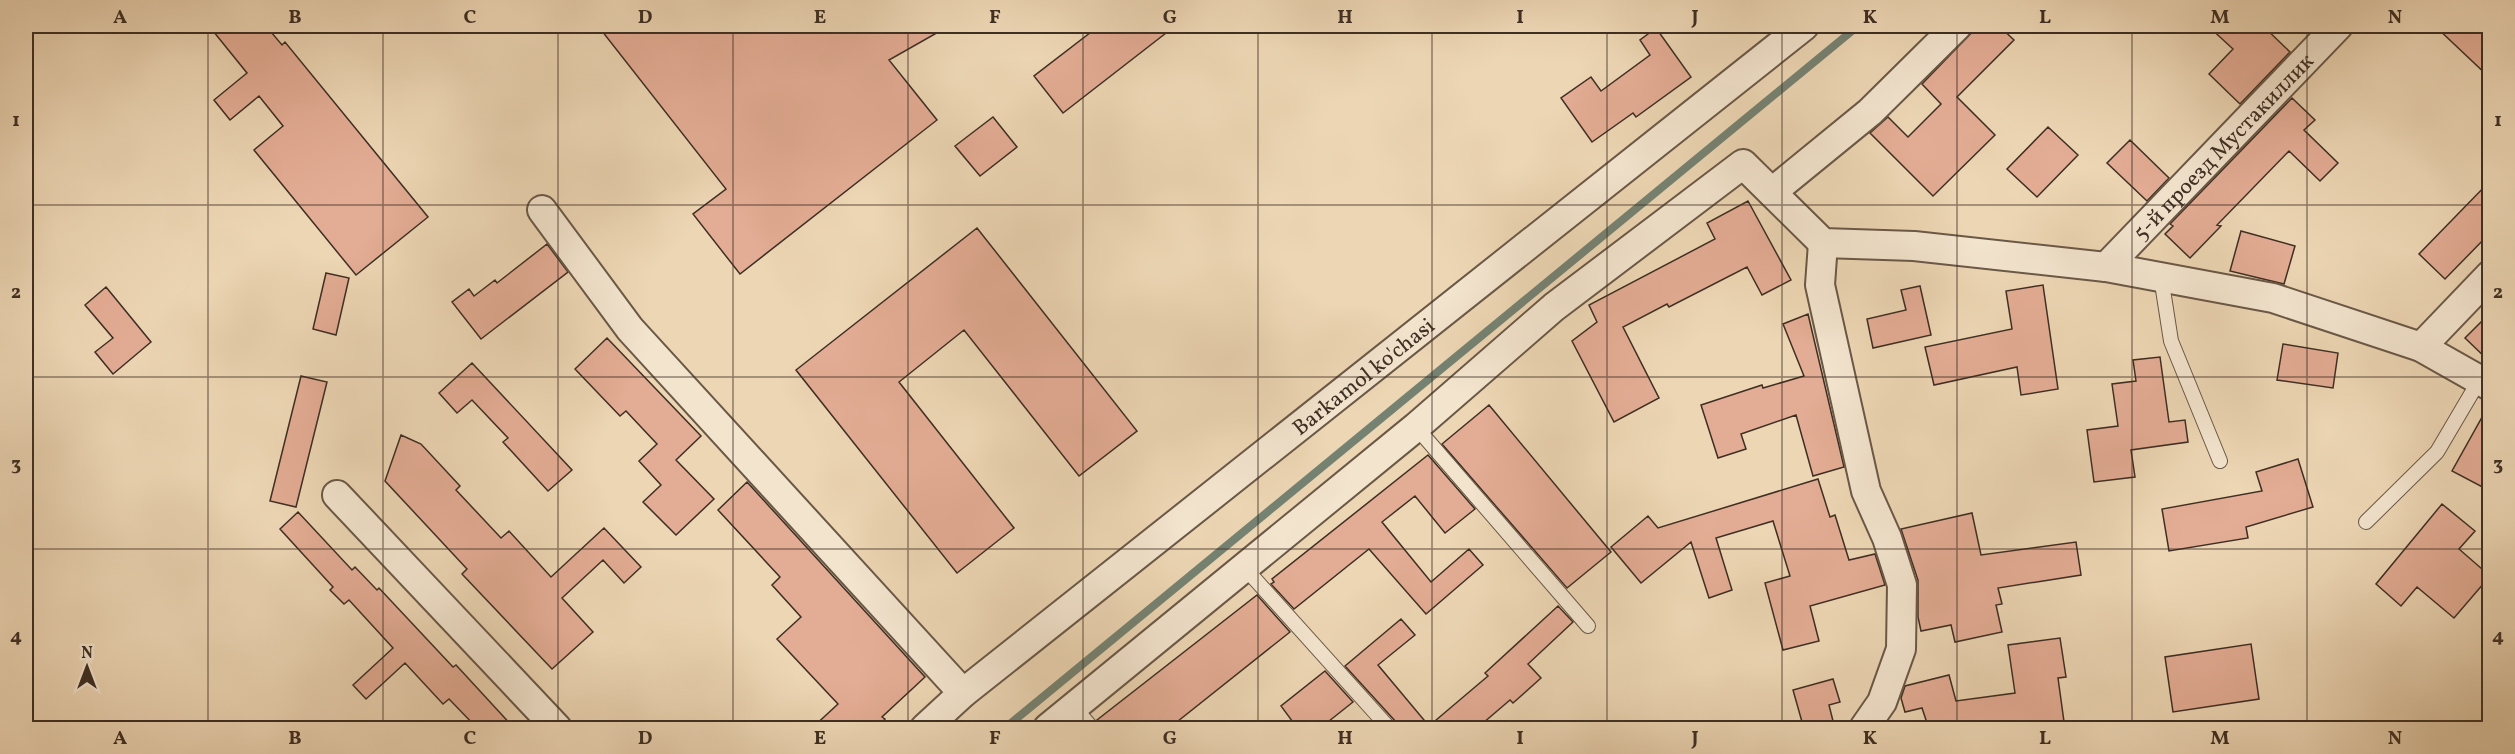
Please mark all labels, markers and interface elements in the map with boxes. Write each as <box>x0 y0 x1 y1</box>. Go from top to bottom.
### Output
text: A <box>113 4 127 32</box>
text: B <box>288 4 302 32</box>
text: C <box>464 4 477 32</box>
text: D <box>638 4 652 32</box>
text: E <box>814 4 826 32</box>
text: F <box>989 4 1001 32</box>
text: G <box>1163 4 1177 32</box>
text: H <box>1337 4 1353 32</box>
text: I <box>1516 4 1524 32</box>
text: J <box>1690 4 1699 32</box>
text: K <box>1863 4 1878 32</box>
text: L <box>2039 4 2051 32</box>
text: M <box>2210 4 2230 32</box>
text: N <box>2388 4 2402 32</box>
street label: 5-й проезд Мустакиллик <box>2127 47 2322 248</box>
text: 1 <box>12 107 20 135</box>
text: 1 <box>2494 107 2502 135</box>
text: 2 <box>11 279 21 307</box>
text: 2 <box>2493 279 2503 307</box>
street label: Barkamol ko'chasi <box>1287 312 1442 444</box>
text: 3 <box>11 451 21 479</box>
text: 3 <box>2493 451 2503 479</box>
text: 4 <box>10 623 22 651</box>
text: 4 <box>2492 623 2504 651</box>
north arrow <box>57 637 117 697</box>
text: N <box>81 643 93 665</box>
text: A <box>113 725 127 753</box>
text: B <box>288 725 302 753</box>
text: C <box>464 725 477 753</box>
text: D <box>638 725 652 753</box>
text: E <box>814 725 826 753</box>
text: F <box>989 725 1001 753</box>
text: G <box>1163 725 1177 753</box>
text: H <box>1337 725 1353 753</box>
text: I <box>1516 725 1524 753</box>
text: J <box>1690 725 1699 753</box>
text: K <box>1863 725 1878 753</box>
text: L <box>2039 725 2051 753</box>
text: M <box>2210 725 2230 753</box>
text: N <box>2388 725 2402 753</box>

